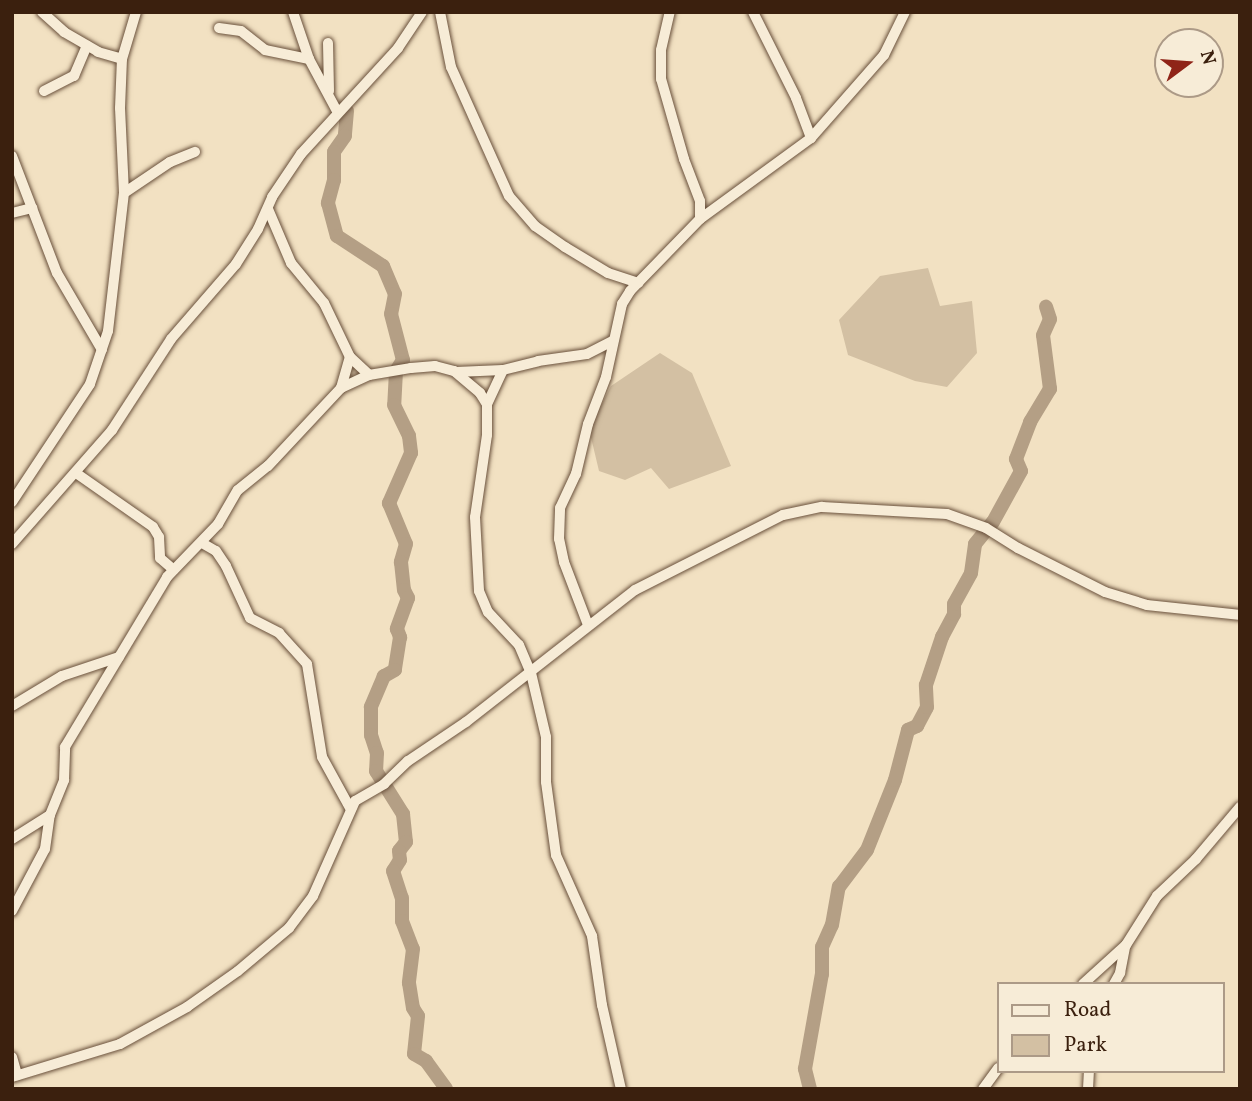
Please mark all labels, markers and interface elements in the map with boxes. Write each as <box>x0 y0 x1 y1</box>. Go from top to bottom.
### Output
north arrow <box>1154 28 1224 98</box>
text: N <box>1193 48 1222 68</box>
legend <box>996 982 1224 1073</box>
text: Road <box>1064 996 1111 1025</box>
text: Park <box>1064 1031 1107 1060</box>

